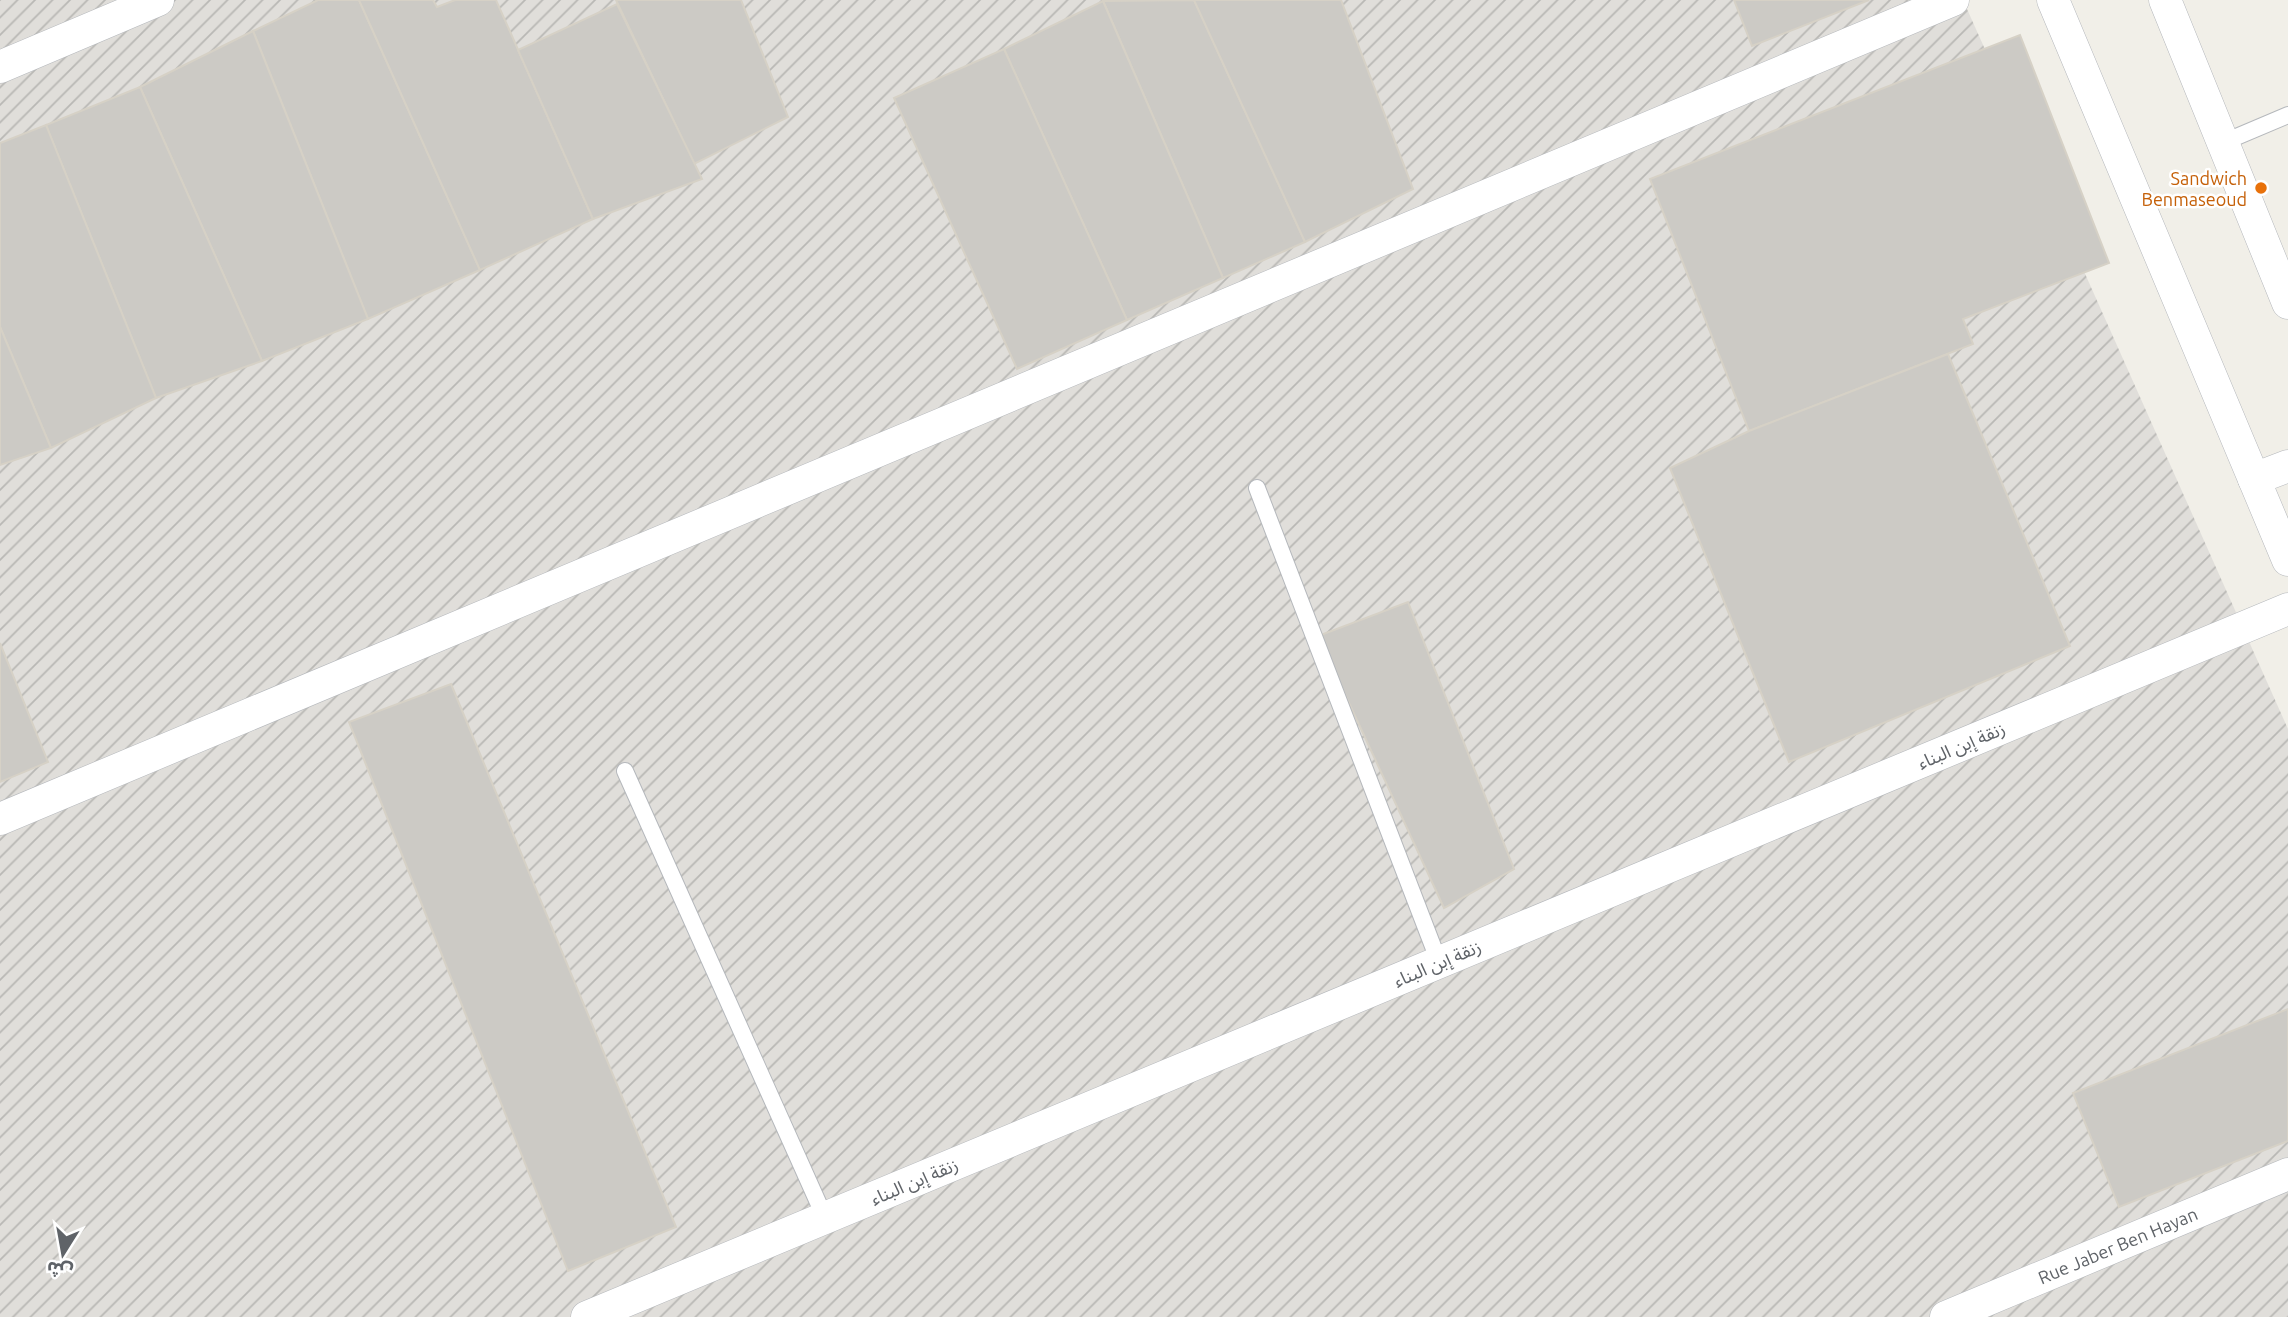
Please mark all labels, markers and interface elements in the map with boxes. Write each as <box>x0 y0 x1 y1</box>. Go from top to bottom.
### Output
place label: Sandwich Benmaseoud <box>2141 168 2247 209</box>
marker: Sandwich Benmaseoud <box>2253 180 2269 196</box>
street label: زنقة إبن البناء <box>1914 718 2009 775</box>
street label: زنقة إبن البناء <box>1390 936 1485 993</box>
street label: زنقة إبن البناء <box>867 1154 962 1211</box>
street label: Rue Jaber Ben Hayan <box>2035 1203 2200 1287</box>
north arrow <box>28 1219 98 1289</box>
text: ش <box>45 1257 75 1284</box>

